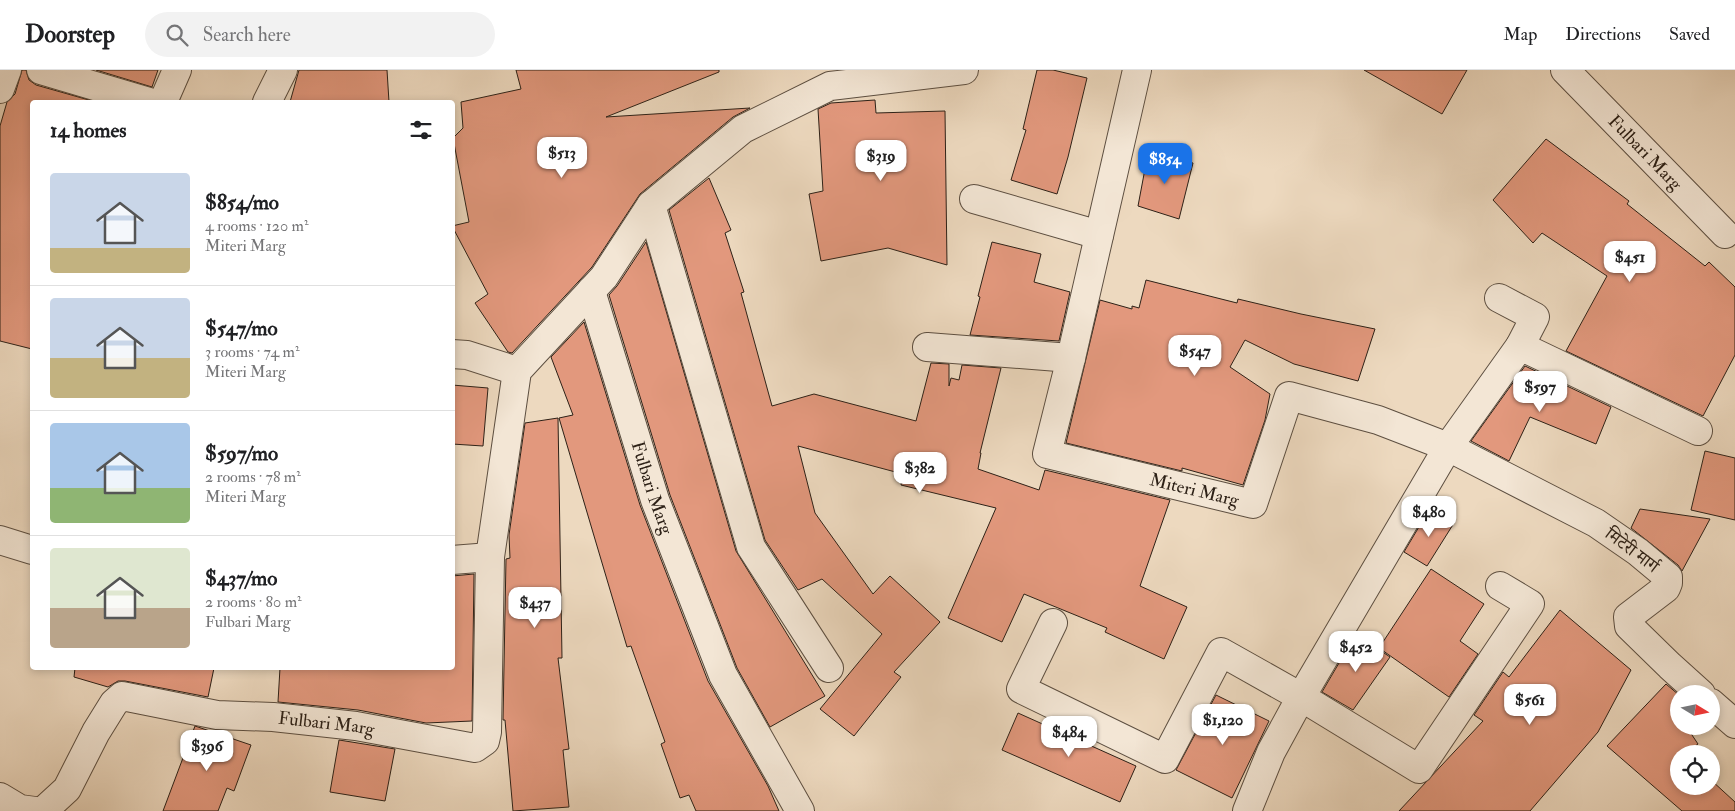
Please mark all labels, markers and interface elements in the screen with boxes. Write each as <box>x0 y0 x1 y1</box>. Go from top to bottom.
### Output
search box <box>145 12 495 57</box>
text: Doorstep <box>25 19 115 50</box>
icon: search <box>163 21 191 49</box>
text: Search here <box>203 23 291 47</box>
text: Map <box>1504 23 1537 46</box>
text: Directions <box>1565 23 1641 46</box>
text: Saved <box>1669 23 1710 46</box>
street label: Fulbari Marg <box>1603 110 1688 196</box>
icon: filters <box>407 116 435 144</box>
text: 14 homes <box>50 117 127 144</box>
pin: $513 <box>532 136 592 179</box>
pin: $319 <box>851 140 911 182</box>
pin: $854 <box>1135 142 1195 185</box>
text: $513 <box>548 143 576 163</box>
text: $319 <box>866 146 896 166</box>
text: $854 <box>1149 149 1181 169</box>
text: $854/mo <box>205 189 279 216</box>
icon: home <box>90 193 150 253</box>
text: 4 rooms · 120 m² <box>205 216 308 236</box>
text: Miteri Marg <box>205 236 286 256</box>
pin: $451 <box>1600 240 1660 283</box>
text: $451 <box>1615 247 1645 267</box>
text: $547/mo <box>205 315 278 342</box>
icon: home <box>90 318 150 378</box>
pin: $547 <box>1165 334 1225 377</box>
text: $547 <box>1179 341 1211 361</box>
text: 3 rooms · 74 m² <box>205 342 299 362</box>
text: Miteri Marg <box>205 362 286 382</box>
pin: $597 <box>1510 370 1570 413</box>
text: $597 <box>1524 377 1556 397</box>
street label: Fulbari Marg <box>626 439 679 539</box>
text: $597/mo <box>205 440 278 467</box>
icon: home <box>90 443 150 503</box>
pin: $382 <box>890 452 950 494</box>
text: $382 <box>905 458 935 478</box>
text: 2 rooms · 78 m² <box>205 467 301 487</box>
street label: Miteri Marg <box>1147 468 1242 512</box>
text: Miteri Marg <box>205 487 286 507</box>
pin: $480 <box>1399 496 1459 538</box>
text: $480 <box>1412 502 1446 522</box>
street label: मिटेरी मार्ग <box>1599 522 1664 579</box>
text: $437/mo <box>205 565 277 592</box>
icon: home <box>90 568 150 628</box>
pin: $437 <box>505 586 565 629</box>
text: 2 rooms · 80 m² <box>205 592 302 612</box>
text: $437 <box>519 593 551 613</box>
text: Fulbari Marg <box>205 612 291 632</box>
pin: $452 <box>1326 630 1386 673</box>
text: $452 <box>1340 637 1372 657</box>
pin: $561 <box>1500 684 1560 726</box>
north arrow <box>1670 685 1720 735</box>
map controls <box>1670 685 1720 795</box>
text: $561 <box>1515 690 1545 710</box>
pin: $1,120 <box>1182 704 1264 746</box>
street label: Fulbari Marg <box>277 707 377 741</box>
text: $1,120 <box>1203 710 1243 730</box>
pin: $484 <box>1039 716 1099 758</box>
text: $484 <box>1052 722 1086 742</box>
pin: $396 <box>177 730 237 772</box>
text: $396 <box>191 736 223 756</box>
button: locate <box>1670 745 1720 795</box>

